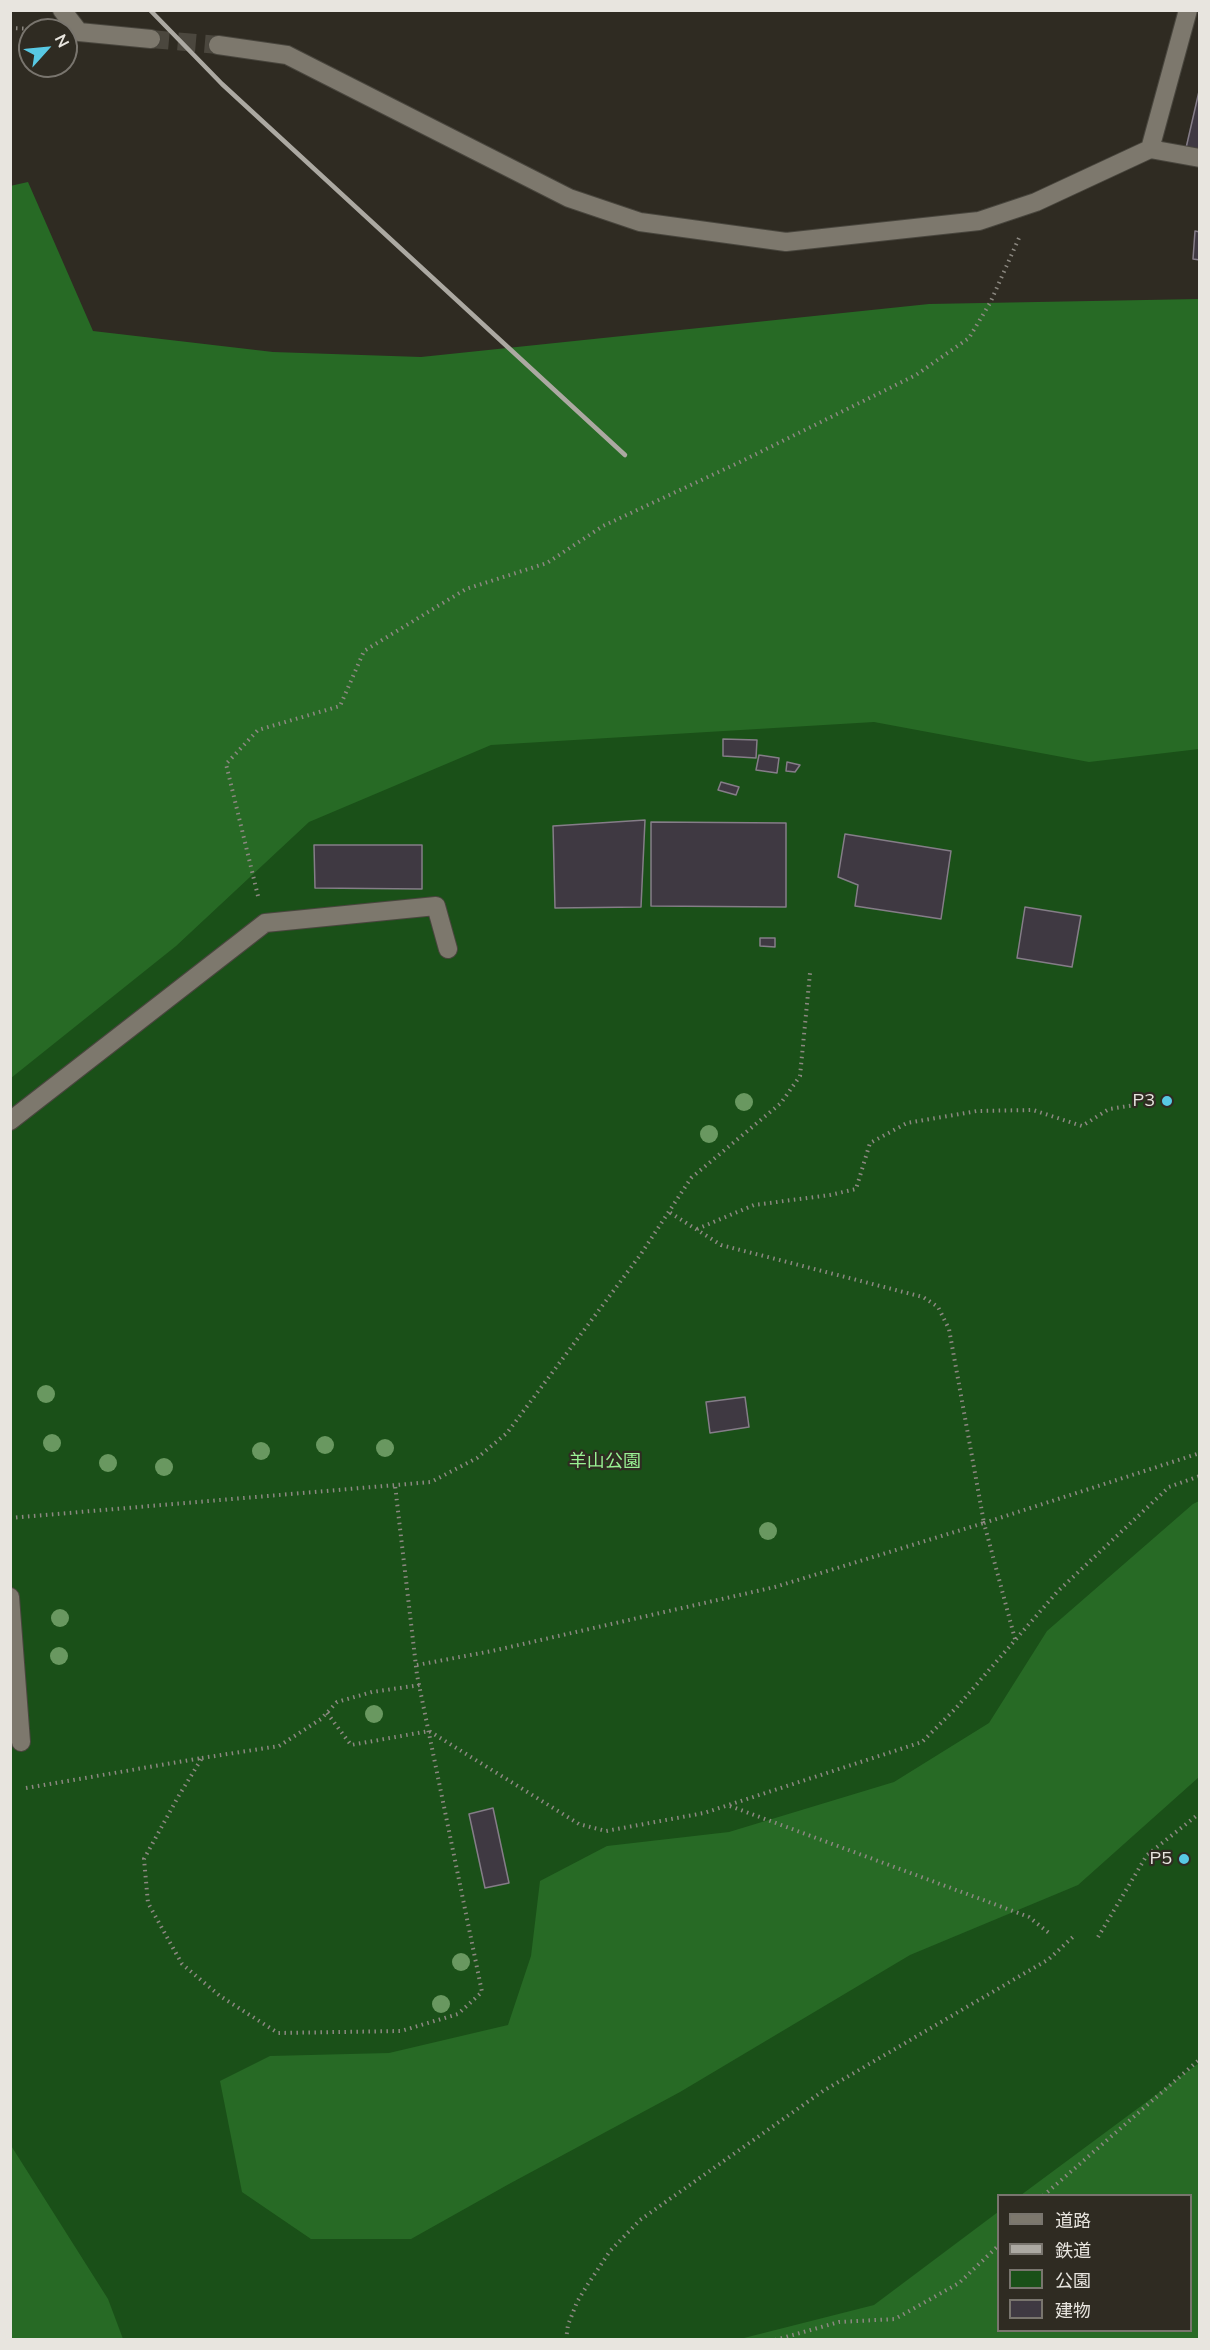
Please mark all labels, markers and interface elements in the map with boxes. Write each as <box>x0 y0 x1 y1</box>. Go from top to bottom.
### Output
north arrow <box>18 18 78 78</box>
text: N <box>51 31 74 51</box>
place label: P3 <box>1132 1090 1155 1112</box>
marker: P3 <box>1160 1094 1174 1108</box>
park label: 羊山公園 <box>569 1451 641 1473</box>
place label: P5 <box>1149 1848 1172 1870</box>
marker: P5 <box>1177 1852 1191 1866</box>
legend <box>997 2194 1192 2332</box>
text: 道路 <box>1055 2209 1091 2232</box>
text: 鉄道 <box>1055 2239 1091 2262</box>
text: 公園 <box>1055 2269 1091 2292</box>
text: 建物 <box>1055 2299 1091 2322</box>

